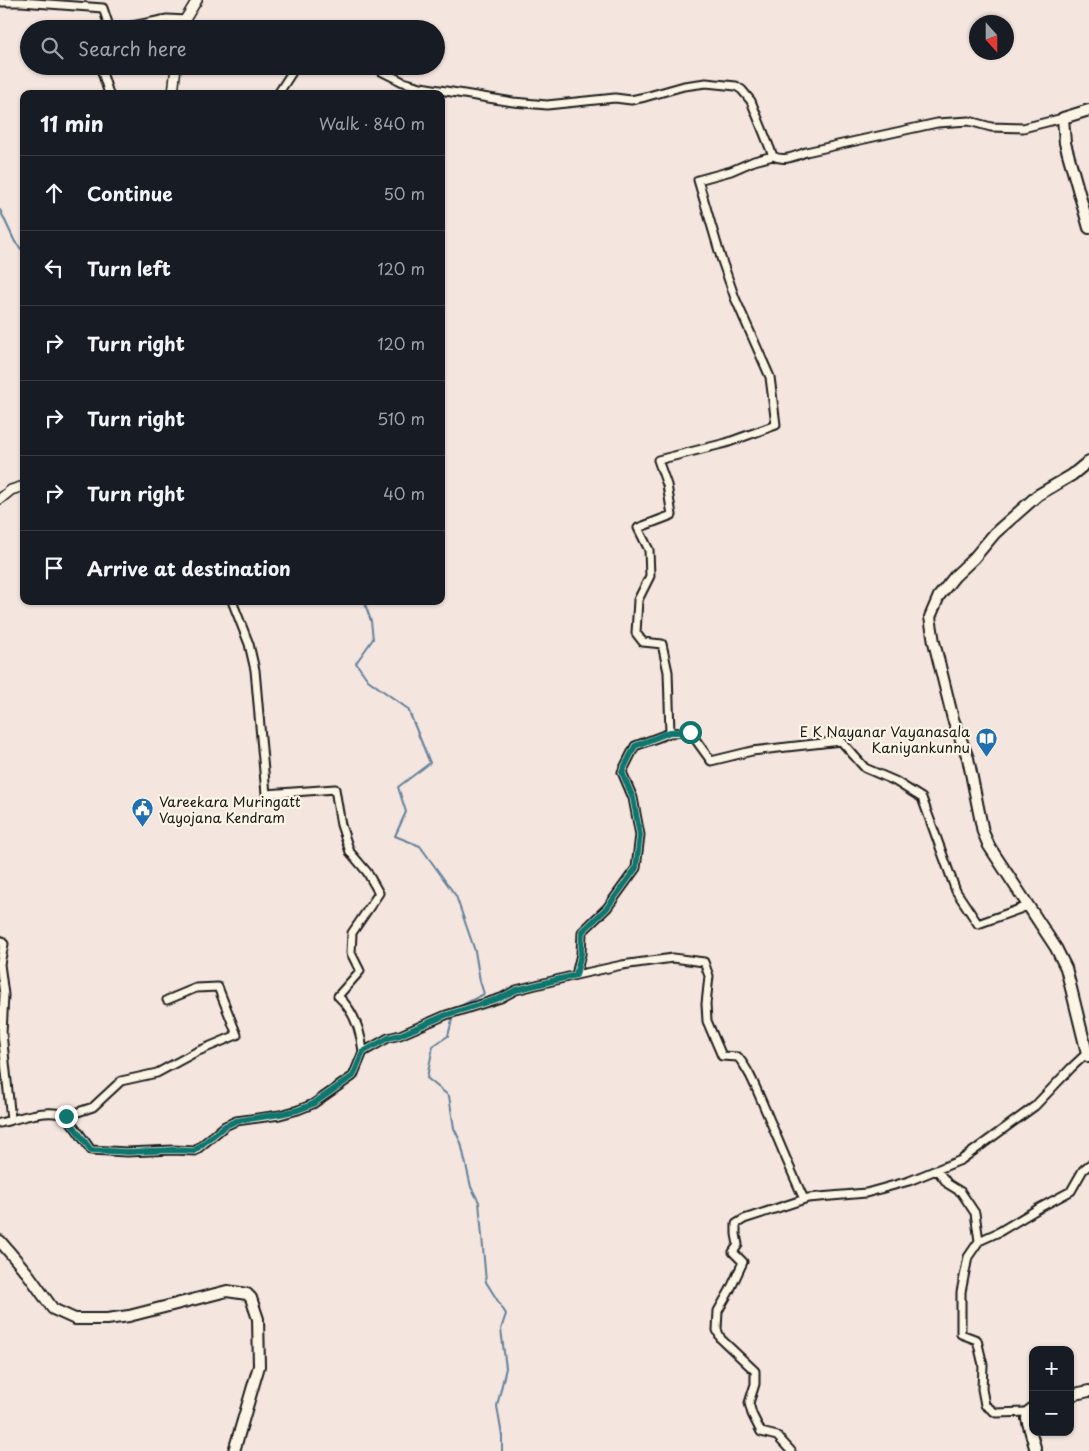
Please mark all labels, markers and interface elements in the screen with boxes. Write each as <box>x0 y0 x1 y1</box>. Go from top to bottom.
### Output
north arrow <box>969 15 1014 60</box>
search box <box>20 20 445 75</box>
icon: search <box>38 34 66 62</box>
text: Search here <box>78 34 187 62</box>
text: 11 min <box>40 107 104 139</box>
text: Walk · 840 m <box>319 111 425 135</box>
icon: ahead <box>40 179 68 207</box>
text: Continue <box>87 179 173 207</box>
text: 50 m <box>384 181 425 205</box>
icon: left <box>40 254 68 282</box>
text: Turn left <box>87 254 171 282</box>
text: 120 m <box>378 256 425 280</box>
icon: right <box>40 329 68 357</box>
text: Turn right <box>87 329 185 357</box>
text: 120 m <box>378 331 425 355</box>
icon: right <box>40 404 68 432</box>
text: Turn right <box>87 404 185 432</box>
text: 510 m <box>377 406 425 430</box>
icon: right <box>40 479 68 507</box>
text: Turn right <box>87 479 185 507</box>
text: 40 m <box>383 481 425 505</box>
icon: arrive <box>40 554 68 582</box>
text: Arrive at destination <box>87 554 291 582</box>
route start <box>679 721 702 744</box>
place label: E K Nayanar Vayanasala Kaniyankunnu <box>800 721 970 758</box>
library icon: E K Nayanar Vayanasala Kaniyankunnu <box>974 727 998 758</box>
place label: Vareekara Muringatt Vayojana Kendram <box>159 791 301 828</box>
public building icon: Vareekara Muringatt Vayojana Kendram <box>131 797 155 828</box>
route end <box>55 1105 78 1128</box>
map controls <box>1029 1346 1074 1436</box>
button: + <box>1029 1346 1074 1391</box>
button: − <box>1029 1391 1074 1436</box>

